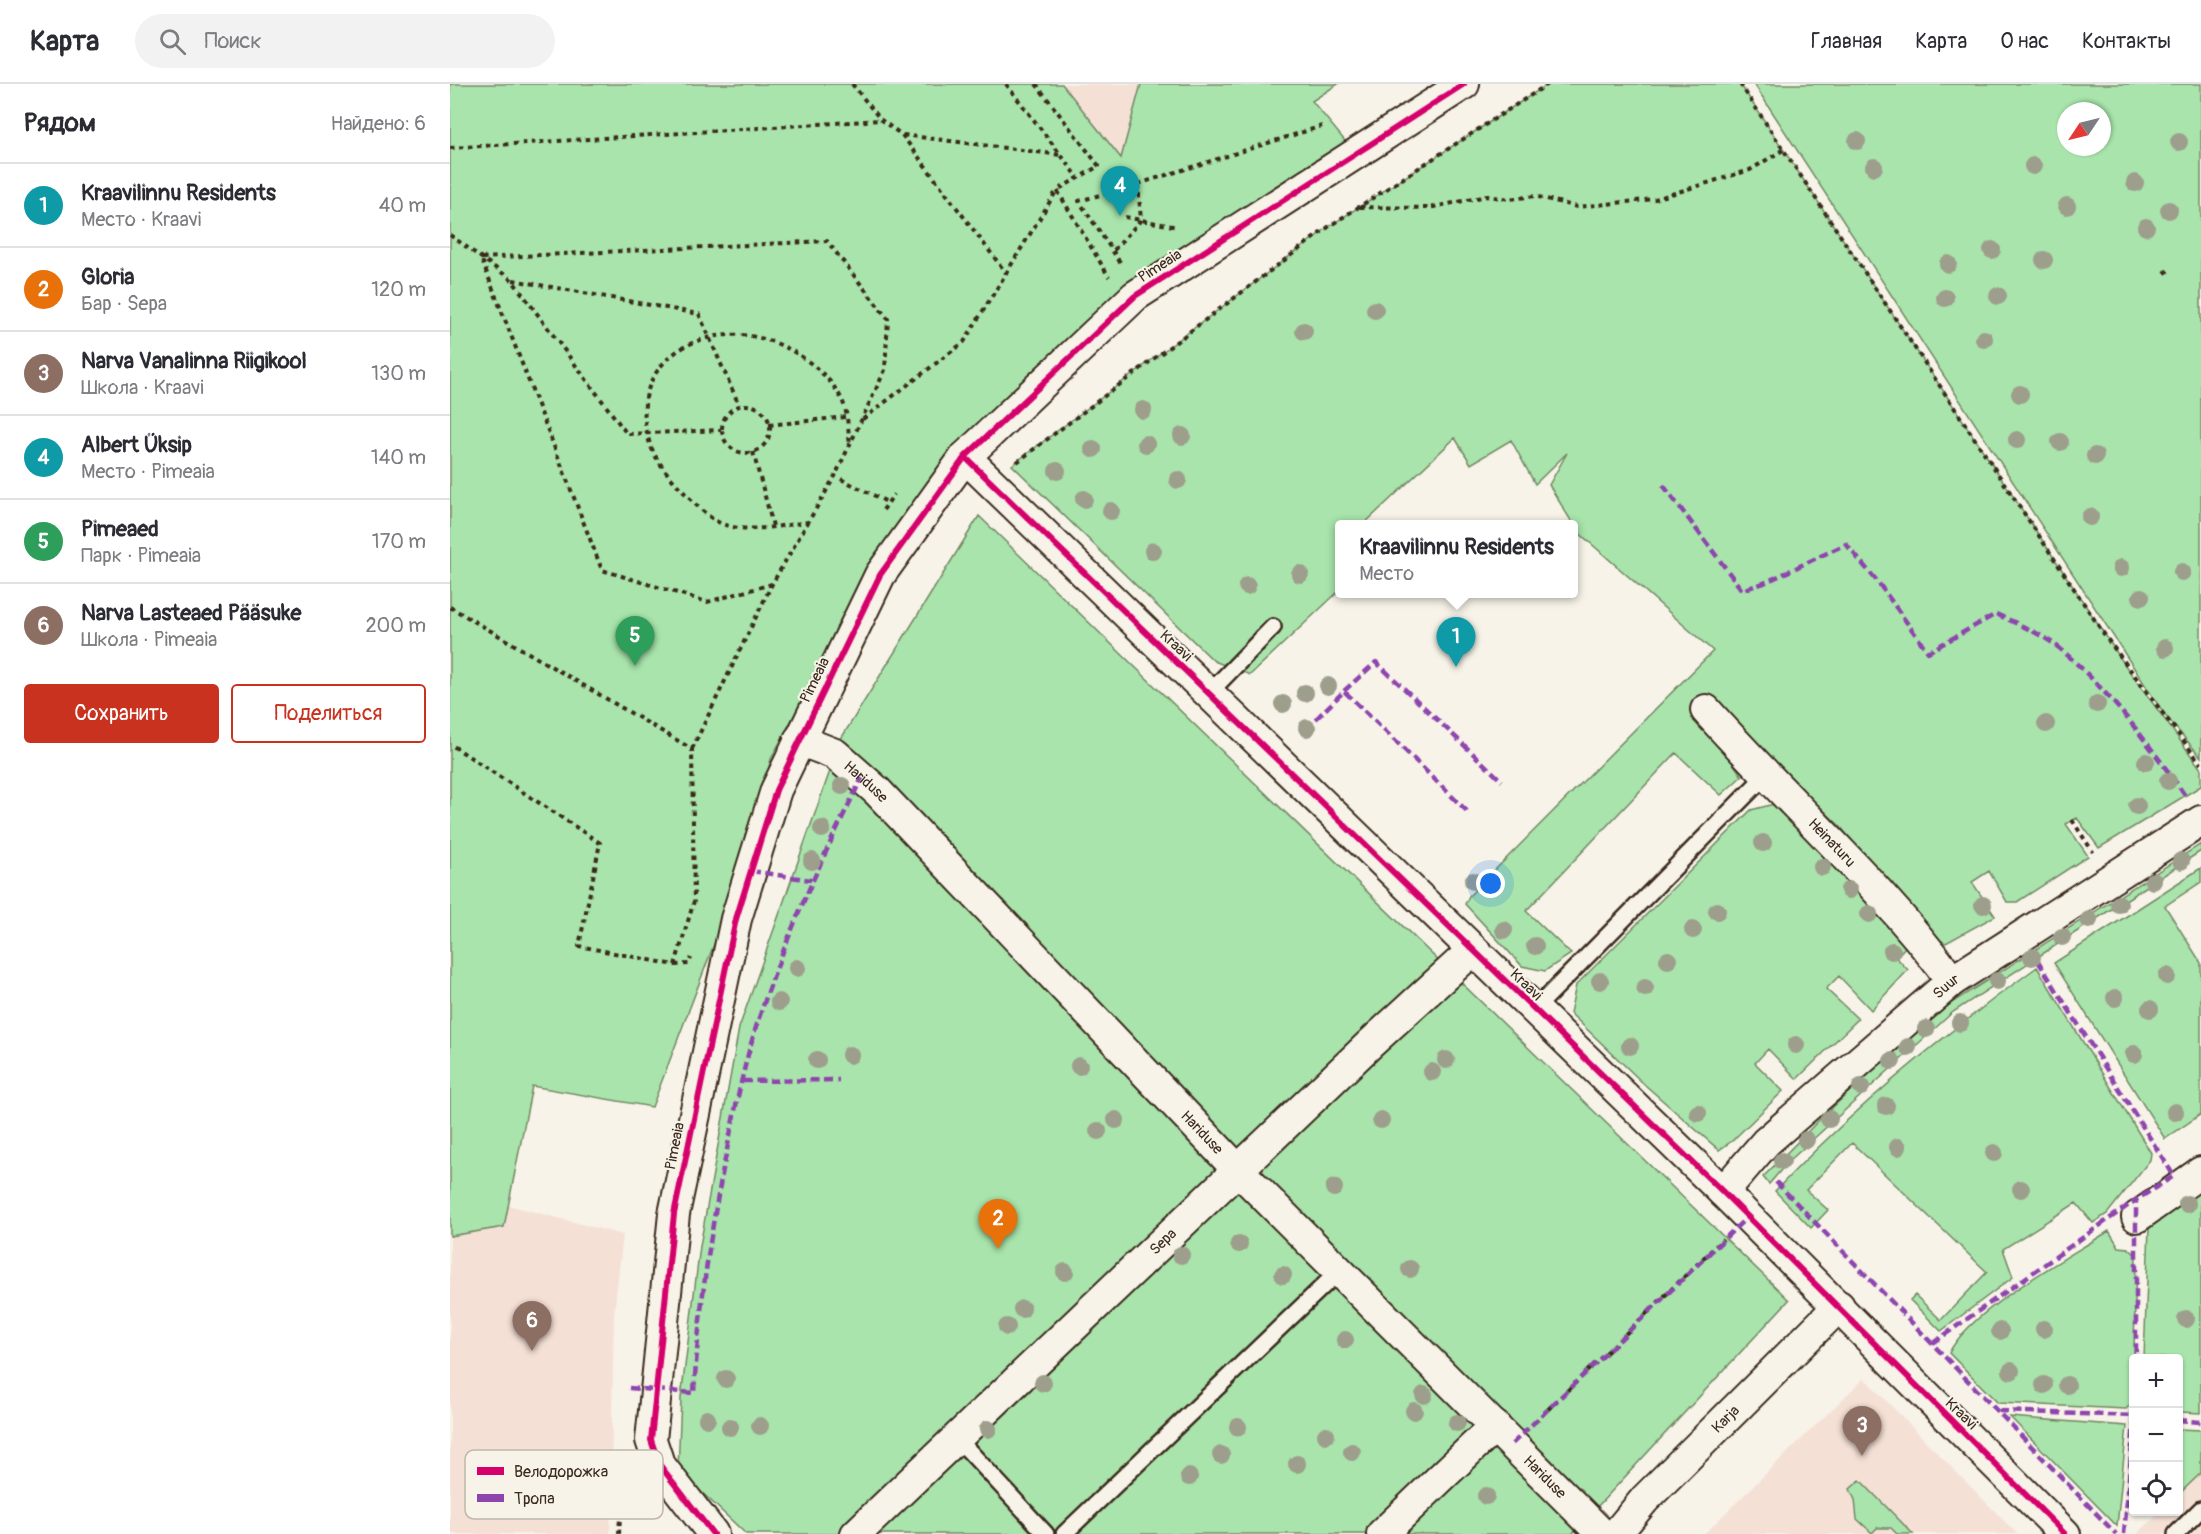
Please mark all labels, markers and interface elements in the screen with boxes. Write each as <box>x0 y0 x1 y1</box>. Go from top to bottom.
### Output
search box <box>135 14 555 68</box>
text: Карта <box>30 24 99 59</box>
icon: search <box>156 25 189 58</box>
text: Поиск <box>204 27 262 55</box>
text: Главная <box>1811 28 1882 55</box>
text: Карта <box>1915 28 1967 55</box>
text: О нас <box>2000 28 2049 55</box>
text: Контакты <box>2082 28 2171 55</box>
north arrow <box>2057 102 2111 156</box>
text: Рядом <box>24 107 96 139</box>
text: Найдено: 6 <box>331 111 426 136</box>
pin: 4 <box>1100 166 1140 216</box>
text: Kraavilinnu Residents <box>81 179 276 207</box>
text: 1 <box>40 193 47 218</box>
text: 40 m <box>379 193 426 218</box>
text: Место · Kraavi <box>81 207 201 232</box>
street label: Pimeaia <box>1135 245 1185 287</box>
text: Gloria <box>81 263 134 291</box>
text: 2 <box>38 277 49 302</box>
text: 120 m <box>371 277 426 302</box>
text: Бар · Sepa <box>81 291 167 316</box>
text: Narva Vanalinna Riigikool <box>81 347 307 375</box>
text: 3 <box>38 361 49 386</box>
text: 130 m <box>371 361 426 386</box>
text: Школа · Kraavi <box>81 375 204 400</box>
text: Albert Üksip <box>81 431 192 459</box>
text: 4 <box>38 445 49 470</box>
text: 140 m <box>371 445 426 470</box>
text: Место · Pimeaia <box>81 459 215 484</box>
text: Pimeaed <box>81 515 159 543</box>
popup <box>1335 520 1578 598</box>
text: 5 <box>38 529 49 554</box>
text: 170 m <box>372 529 426 554</box>
text: Kraavilinnu Residents <box>1359 533 1554 561</box>
text: Парк · Pimeaia <box>81 543 201 568</box>
text: Место <box>1359 561 1414 586</box>
text: Narva Lasteaed Pääsuke <box>81 599 301 627</box>
text: 6 <box>38 613 49 638</box>
text: 200 m <box>365 613 426 638</box>
pin: 5 <box>616 616 654 666</box>
pin: 1 <box>1436 618 1476 667</box>
street label: Kraavi <box>1156 626 1197 666</box>
text: Школа · Pimeaia <box>81 627 217 652</box>
street label: Pimeaia <box>796 654 834 706</box>
button: Сохранить <box>24 684 219 743</box>
button: Поделиться <box>231 684 426 743</box>
street label: Hariduse <box>840 757 893 807</box>
street label: Heinaturu <box>1804 814 1860 871</box>
your location <box>1476 869 1505 898</box>
street label: Kraavi <box>1506 965 1546 1005</box>
street label: Suur <box>1929 969 1963 1003</box>
street label: Hariduse <box>1177 1106 1228 1159</box>
street label: Pimeaia <box>661 1121 689 1171</box>
pin: 2 <box>978 1200 1018 1249</box>
street label: Sepa <box>1145 1224 1180 1259</box>
pin: 6 <box>512 1302 551 1351</box>
map controls <box>2129 1354 2183 1516</box>
button: + <box>2129 1354 2183 1408</box>
street label: Kraavi <box>1941 1394 1981 1434</box>
street label: Karja <box>1708 1401 1743 1437</box>
pin: 3 <box>1842 1406 1882 1456</box>
button: − <box>2129 1408 2183 1462</box>
legend <box>465 1450 663 1519</box>
street label: Hariduse <box>1519 1451 1571 1503</box>
text: Велодорожка <box>514 1462 608 1482</box>
button: locate <box>2129 1462 2183 1516</box>
text: Тропа <box>514 1489 555 1509</box>

